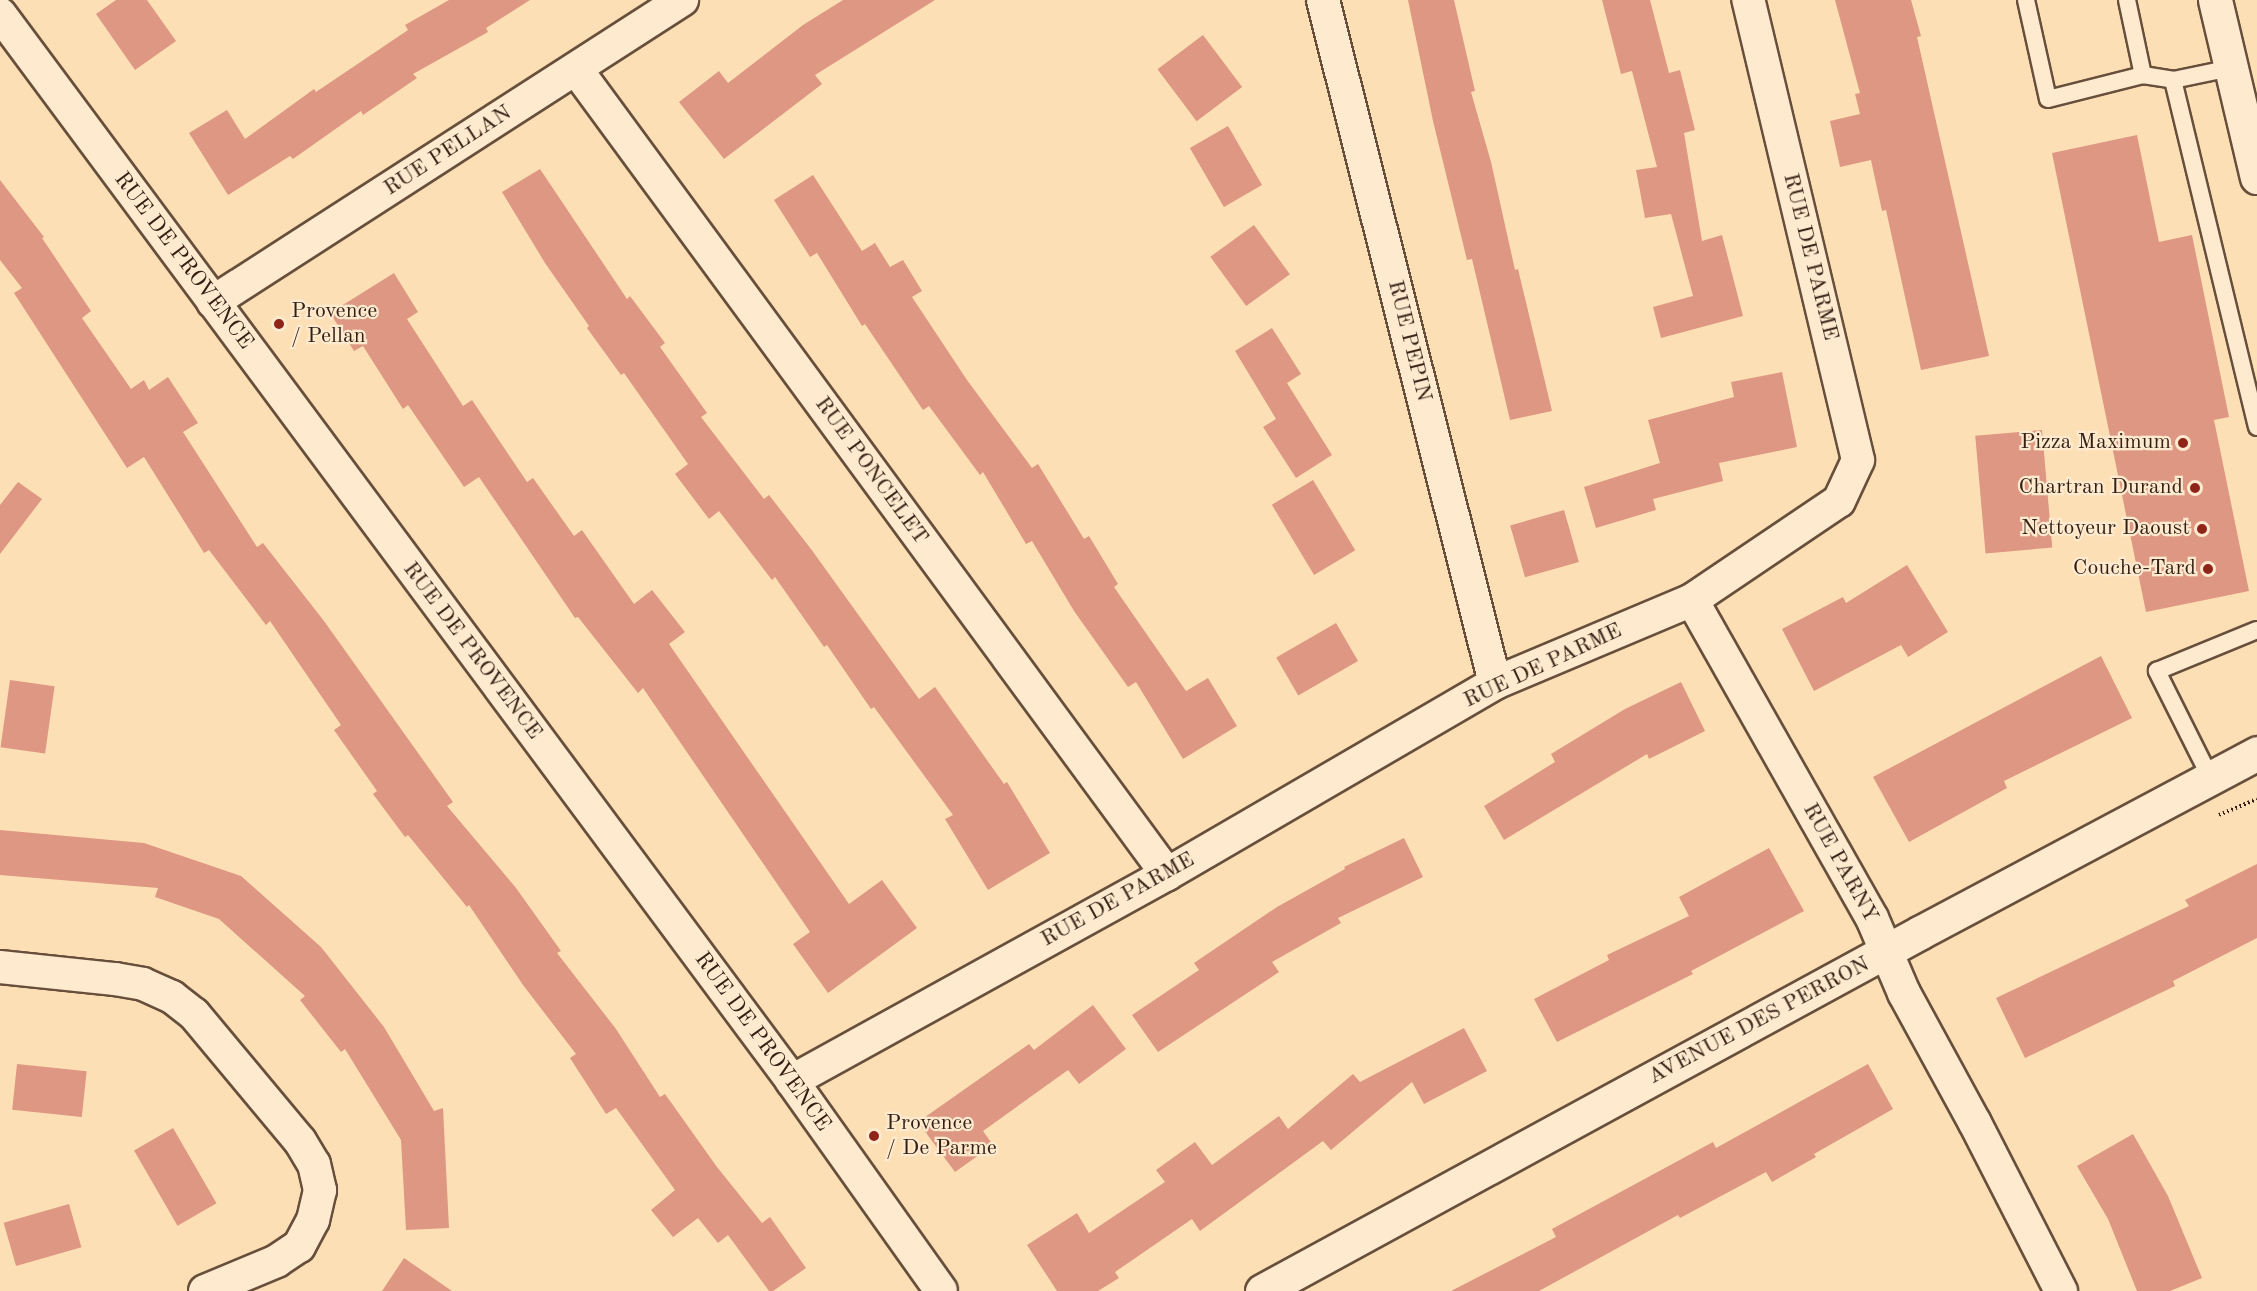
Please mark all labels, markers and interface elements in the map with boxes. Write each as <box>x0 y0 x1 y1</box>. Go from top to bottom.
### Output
street label: RUE PELLAN <box>379 100 517 202</box>
street label: RUE DE PROVENCE <box>108 167 258 355</box>
street label: RUE DE PARME <box>1776 171 1844 343</box>
street label: RUE PEPIN <box>1381 278 1437 404</box>
place label: Provence / Pellan <box>291 298 377 350</box>
marker: Provence / Pellan <box>272 317 286 331</box>
street label: RUE PONCELET <box>809 392 933 550</box>
place label: Pizza Maximum <box>2020 430 2171 456</box>
marker: Pizza Maximum <box>2176 436 2190 450</box>
place label: Chartran Durand <box>2019 475 2183 501</box>
marker: Chartran Durand <box>2188 481 2202 495</box>
place label: Nettoyeur Daoust <box>2021 516 2190 542</box>
marker: Nettoyeur Daoust <box>2195 522 2209 536</box>
place label: Couche-Tard <box>2073 556 2196 582</box>
street label: RUE DE PROVENCE <box>397 557 547 745</box>
marker: Couche-Tard <box>2201 562 2215 576</box>
street label: RUE DE PARME <box>1460 618 1626 714</box>
street label: RUE PARNY <box>1796 799 1884 927</box>
street label: RUE DE PARME <box>1037 847 1199 953</box>
street label: RUE DE PROVENCE <box>688 947 836 1137</box>
street label: AVENUE DES PERRON <box>1644 951 1874 1091</box>
place label: Provence / De Parme <box>886 1110 997 1162</box>
marker: Provence / De Parme <box>867 1129 881 1143</box>

